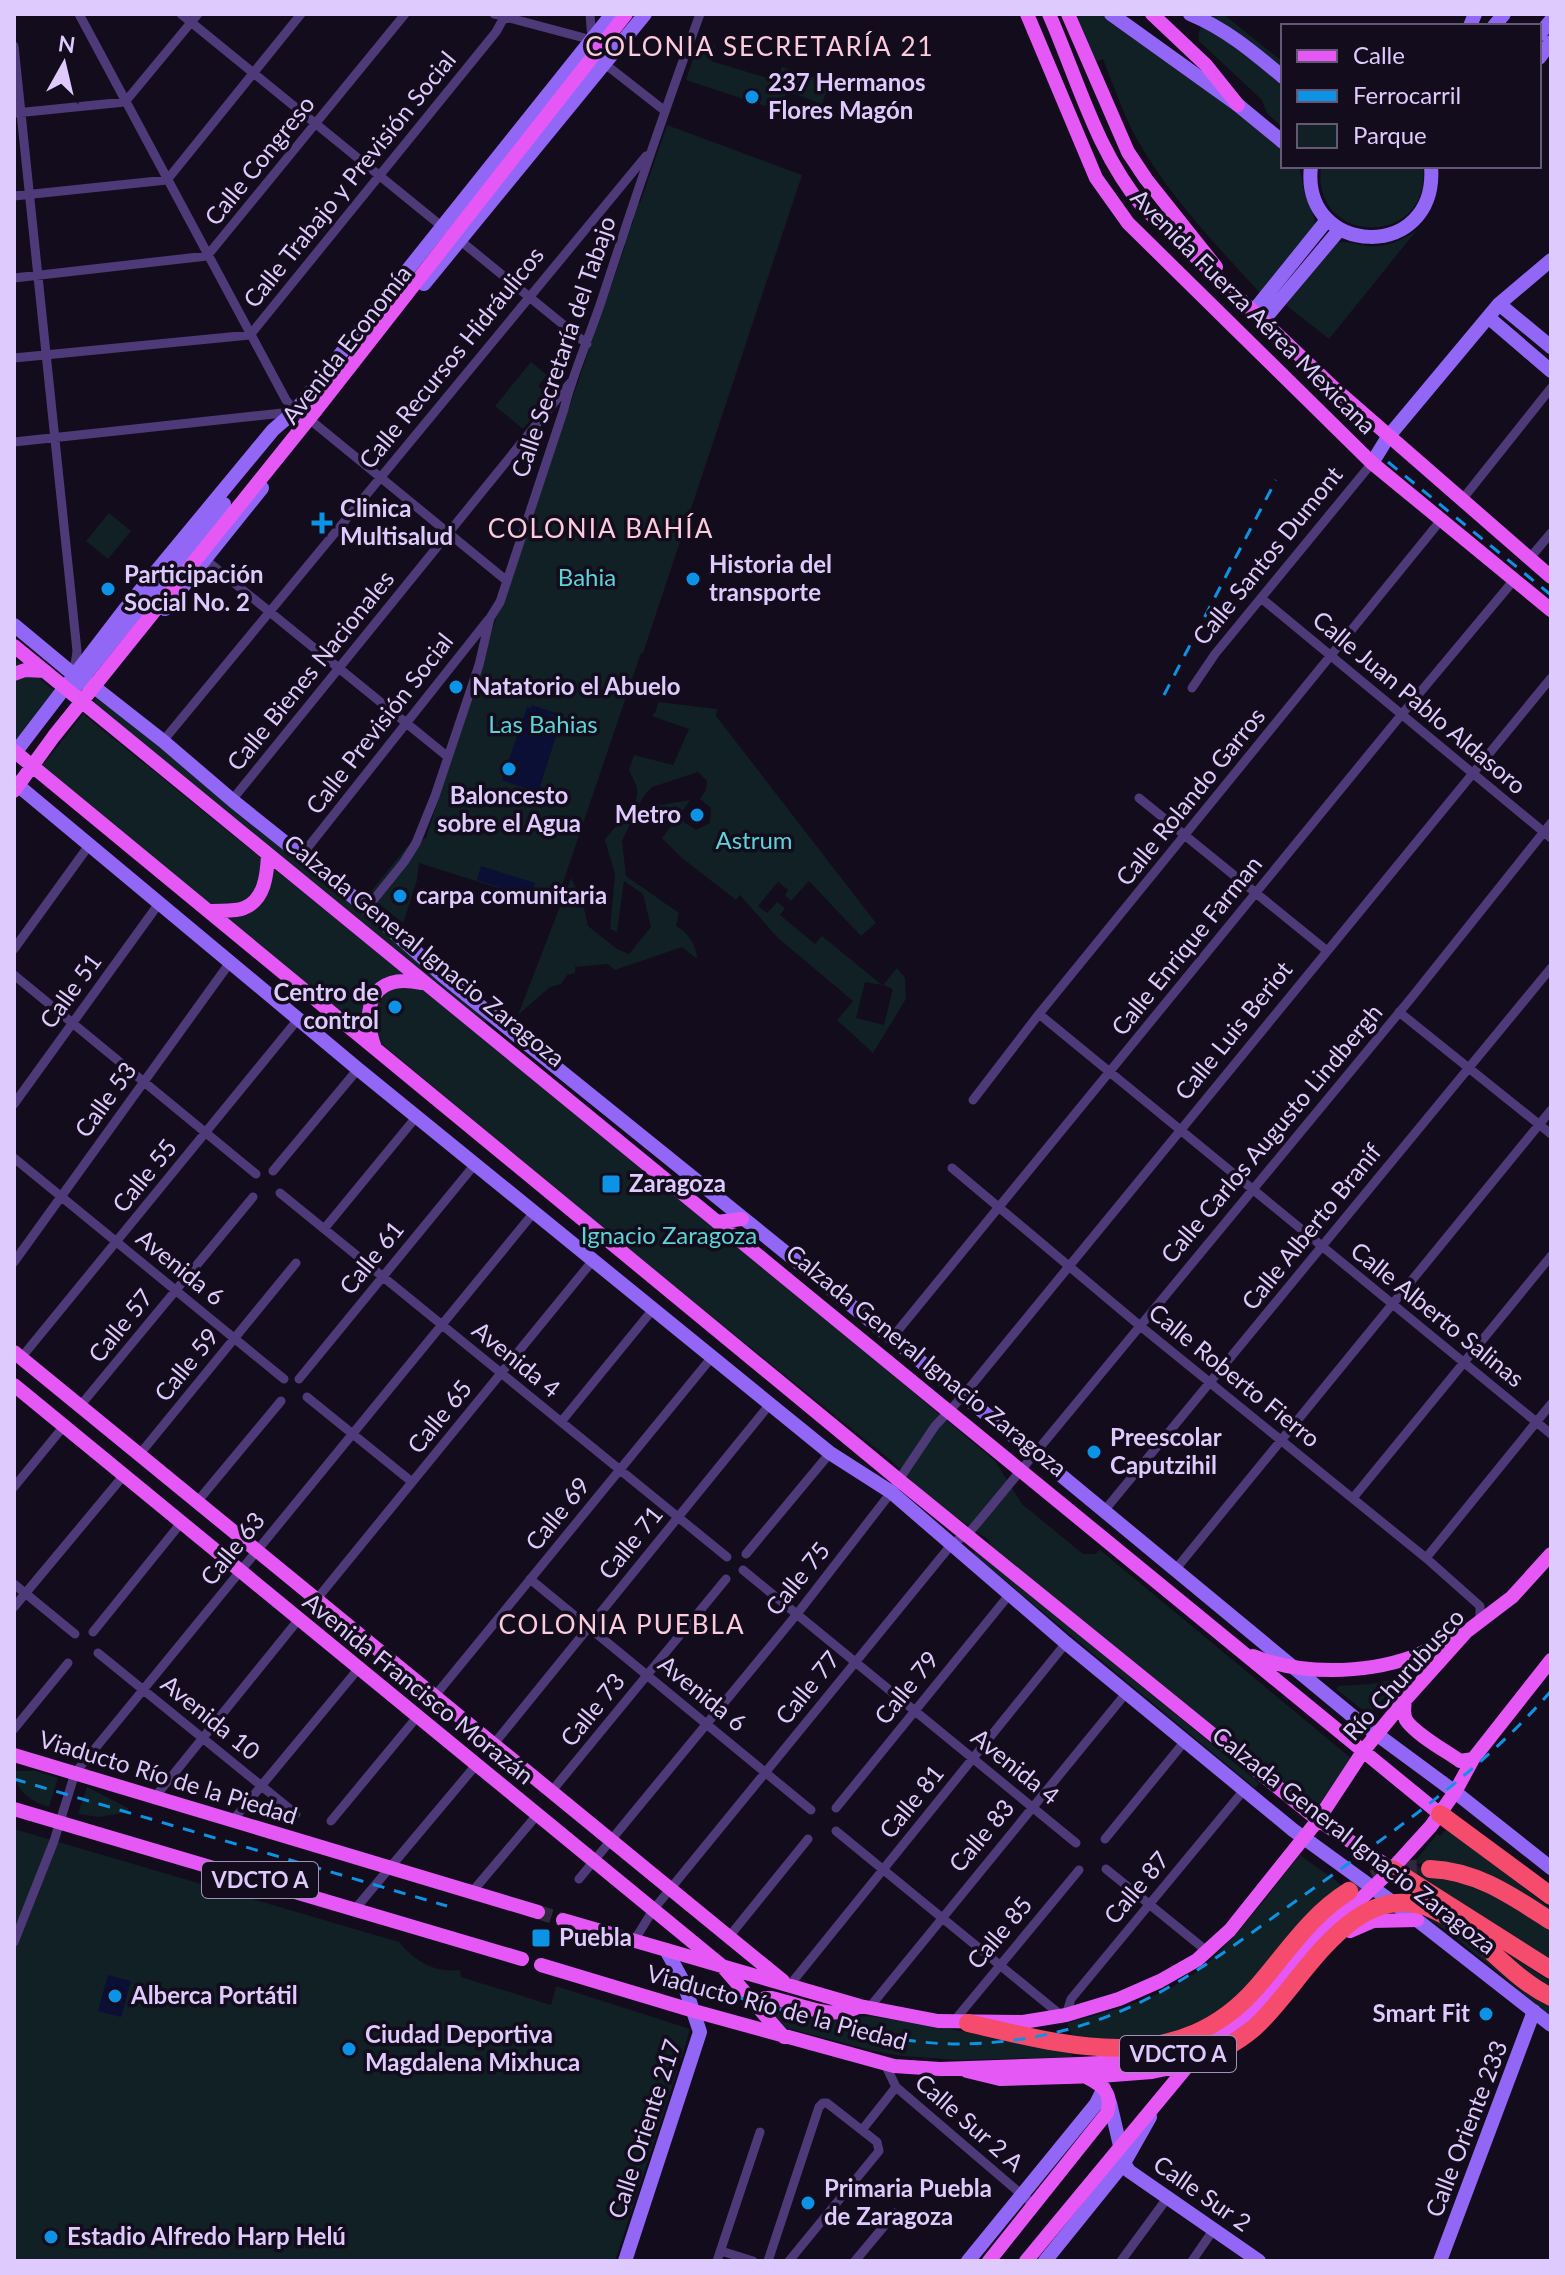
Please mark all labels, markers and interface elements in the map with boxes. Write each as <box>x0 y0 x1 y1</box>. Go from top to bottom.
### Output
north arrow <box>24 24 104 104</box>
legend <box>1281 24 1541 168</box>
text: N <box>57 29 77 58</box>
district label: COLONIA SECRETARÍA 21 <box>585 30 935 62</box>
text: Calle <box>1353 40 1405 69</box>
street label: Calle Trabajo y Previsión Social <box>236 45 461 313</box>
place label: 237 Hermanos Flores Magón <box>768 67 926 124</box>
text: Ferrocarril <box>1353 80 1461 109</box>
marker: 237 Hermanos Flores Magón <box>743 88 761 106</box>
street label: Calle Congreso <box>198 89 320 231</box>
text: Parque <box>1353 120 1427 149</box>
street label: Avenida Fuerza Aérea Mexicana <box>1125 182 1383 440</box>
street label: Calle Secretaría del Tabajo <box>504 212 621 481</box>
street label: Calle Recursos Hidráulicos <box>352 240 549 474</box>
street label: Avenida Economía <box>275 259 417 429</box>
street label: Calle Santos Dumont <box>1186 460 1348 650</box>
place label: Clinica Multisalud <box>340 493 453 550</box>
marker: Clinica Multisalud <box>311 512 333 534</box>
district label: COLONIA BAHÍA <box>488 512 714 544</box>
place label: Historia del transporte <box>709 549 832 606</box>
place label: Participación Social No. 2 <box>124 559 264 616</box>
park label: Bahia <box>558 562 616 591</box>
street label: Calle Bienes Nacionales <box>220 564 400 776</box>
marker: Historia del transporte <box>684 570 702 588</box>
marker: Participación Social No. 2 <box>99 580 117 598</box>
street label: Calle Juan Pablo Aldasoro <box>1308 604 1532 799</box>
street label: Calle Previsión Social <box>299 627 459 819</box>
place label: Natatorio el Abuelo <box>472 671 681 700</box>
marker: Natatorio el Abuelo <box>447 678 465 696</box>
street label: Calle Rolando Garros <box>1109 701 1270 891</box>
park label: Las Bahias <box>488 709 598 738</box>
marker: Baloncesto sobre el Agua <box>500 760 518 778</box>
place label: Baloncesto sobre el Agua <box>437 780 581 837</box>
place label: Metro <box>615 799 681 828</box>
marker: Metro <box>688 806 706 824</box>
park label: Astrum <box>715 825 793 854</box>
street label: Calzada General Ignacio Zaragoza <box>279 828 571 1072</box>
street label: Calle Enrique Farman <box>1104 849 1267 1041</box>
place label: carpa comunitaria <box>416 880 607 909</box>
marker: carpa comunitaria <box>391 887 409 905</box>
street label: Calle 51 <box>33 947 107 1033</box>
street label: Calle Luis Beriot <box>1168 955 1298 1105</box>
place label: Centro de control <box>274 977 379 1034</box>
marker: Centro de control <box>386 998 404 1016</box>
street label: Calle Carlos Augusto Lindbergh <box>1154 998 1388 1268</box>
street label: Calle 53 <box>68 1056 142 1142</box>
street label: Calle 55 <box>106 1133 182 1218</box>
street label: Calle Alberto Branif <box>1235 1137 1387 1315</box>
place label: Zaragoza <box>629 1168 726 1197</box>
marker: Zaragoza <box>600 1173 622 1195</box>
street label: Calle 61 <box>333 1215 409 1300</box>
park label: Ignacio Zaragoza <box>581 1220 757 1249</box>
street label: Avenida 6 <box>131 1223 231 1311</box>
street label: Calle Alberto Salinas <box>1346 1235 1530 1393</box>
street label: Calzada General Ignacio Zaragoza <box>781 1238 1073 1482</box>
street label: Calle 57 <box>82 1283 158 1368</box>
street label: Calle Roberto Fierro <box>1144 1297 1326 1453</box>
street label: Avenida 4 <box>467 1315 567 1403</box>
street label: Calle 59 <box>148 1322 224 1407</box>
street label: Calle 65 <box>401 1374 477 1459</box>
place label: Preescolar Caputzihil <box>1110 1422 1222 1479</box>
marker: Preescolar Caputzihil <box>1085 1443 1103 1461</box>
street label: Calle 69 <box>519 1471 595 1556</box>
street label: Calle 71 <box>592 1500 668 1585</box>
street label: Calle 63 <box>194 1506 270 1591</box>
street label: Calle 75 <box>759 1536 835 1621</box>
street label: Avenida Francisco Morazán <box>298 1586 540 1790</box>
street label: Río Churubusco <box>1336 1602 1470 1746</box>
district label: COLONIA PUEBLA <box>498 1608 746 1640</box>
street label: Calle 77 <box>769 1645 845 1730</box>
street label: Calle 79 <box>868 1645 944 1730</box>
street label: Avenida 6 <box>653 1649 753 1737</box>
street label: Calle 73 <box>554 1667 630 1752</box>
street label: Avenida 10 <box>156 1668 266 1765</box>
street label: Calzada General Ignacio Zaragoza <box>1207 1720 1503 1960</box>
street label: Avenida 4 <box>966 1722 1066 1810</box>
street label: Viaducto Río de la Piedad <box>36 1723 301 1830</box>
street label: Calle 81 <box>873 1759 949 1844</box>
street label: Calle 83 <box>942 1793 1020 1877</box>
street label: Calle 87 <box>1097 1845 1175 1929</box>
road number: VDCTO A <box>202 1862 318 1898</box>
street label: Calle 85 <box>960 1890 1038 1974</box>
place label: Puebla <box>559 1922 632 1951</box>
marker: Puebla <box>530 1927 552 1949</box>
street label: Viaducto Río de la Piedad <box>644 1958 911 2055</box>
place label: Alberca Portátil <box>130 1980 298 2009</box>
marker: Alberca Portátil <box>106 1987 124 2005</box>
place label: Smart Fit <box>1372 1998 1470 2027</box>
marker: Smart Fit <box>1477 2005 1495 2023</box>
place label: Ciudad Deportiva Magdalena Mixhuca <box>365 2019 580 2076</box>
street label: Calle Oriente 217 <box>601 2035 686 2222</box>
road number: VDCTO A <box>1120 2036 1236 2072</box>
street label: Calle Oriente 233 <box>1419 2036 1513 2221</box>
marker: Ciudad Deportiva Magdalena Mixhuca <box>340 2040 358 2058</box>
street label: Calle Sur 2 A <box>910 2067 1031 2177</box>
street label: Calle Sur 2 <box>1148 2149 1257 2237</box>
place label: Primaria Puebla de Zaragoza <box>824 2173 992 2230</box>
marker: Primaria Puebla de Zaragoza <box>799 2194 817 2212</box>
place label: Estadio Alfredo Harp Helú <box>67 2221 346 2250</box>
marker: Estadio Alfredo Harp Helú <box>42 2228 60 2246</box>

